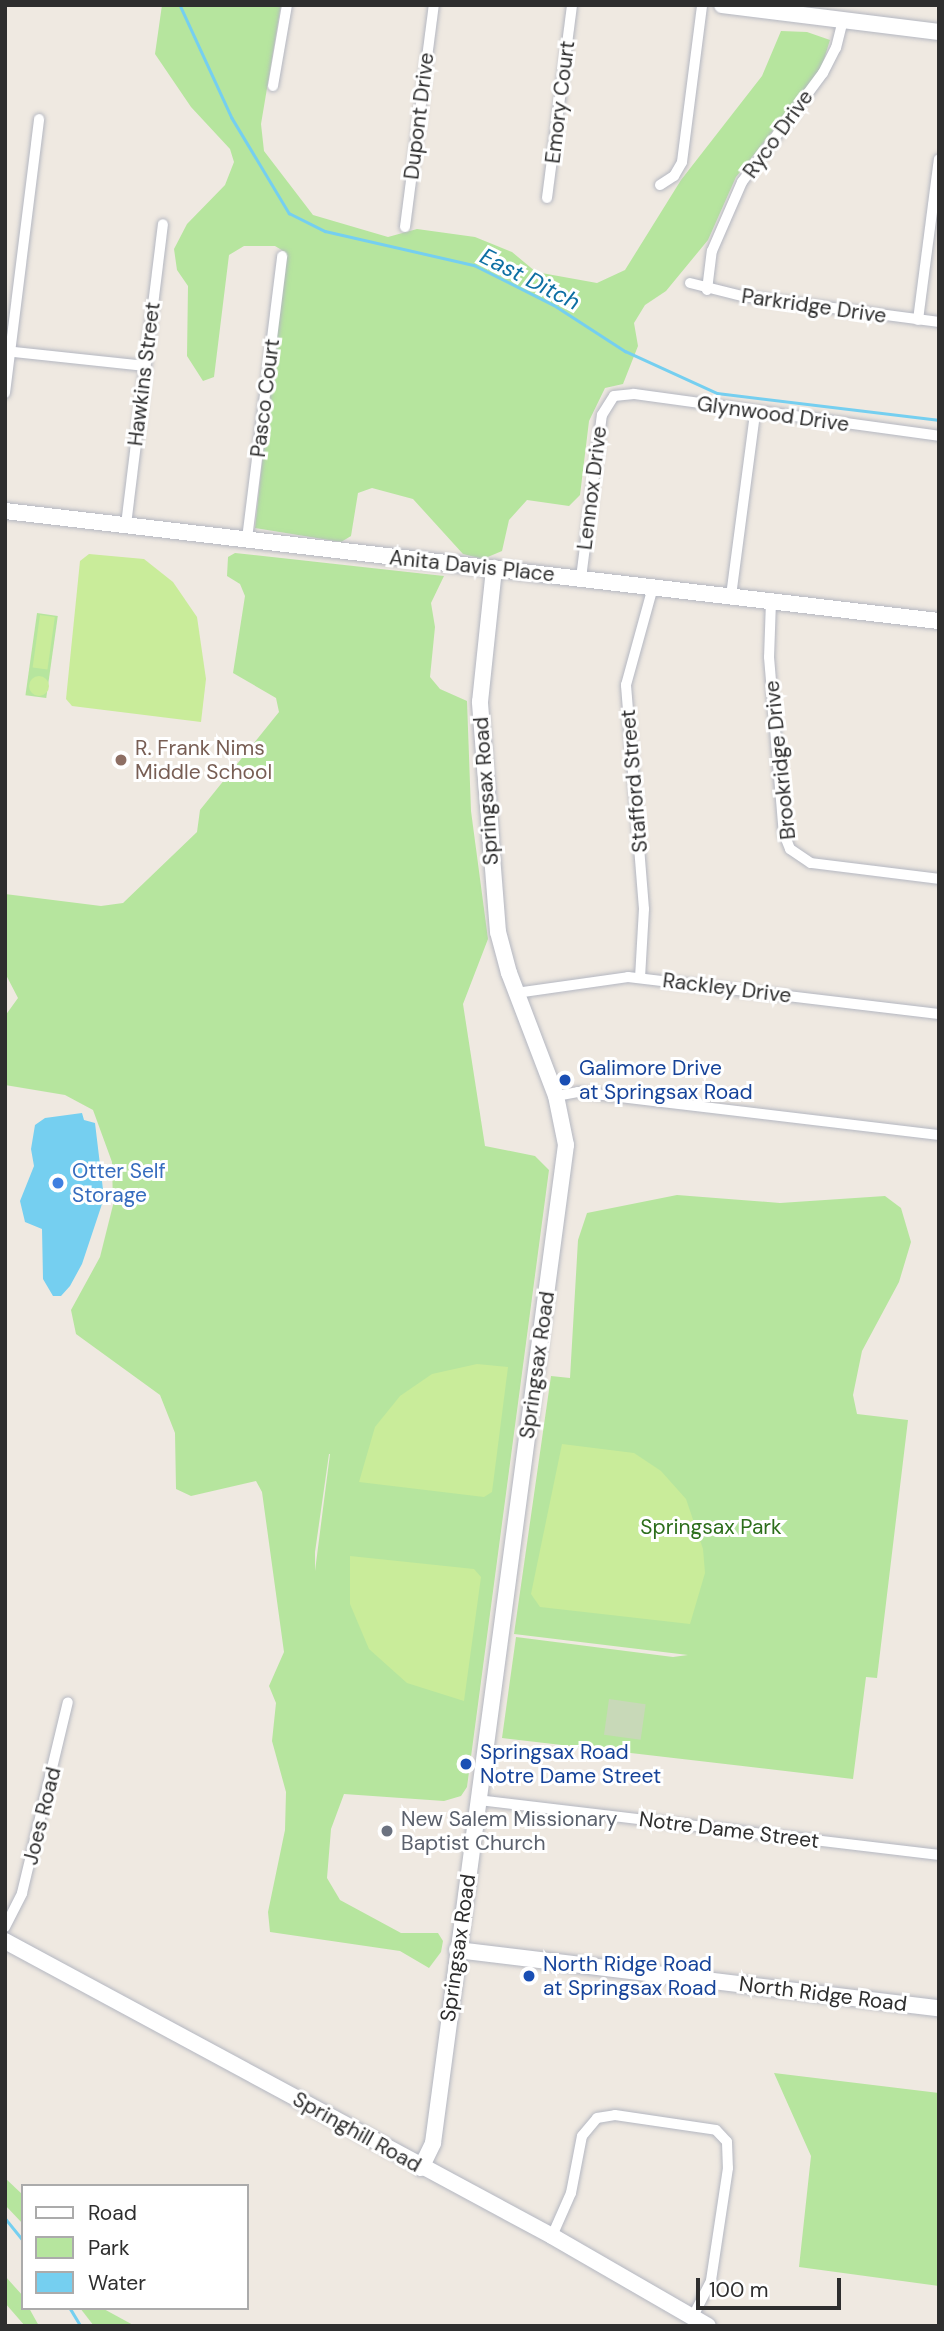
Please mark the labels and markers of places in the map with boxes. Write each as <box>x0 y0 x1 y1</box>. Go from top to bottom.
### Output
place label: R. Frank Nims Middle School <box>135 735 272 785</box>
marker: R. Frank Nims Middle School <box>113 752 129 768</box>
place label: Galimore Drive at Springsax Road <box>579 1055 753 1105</box>
marker: Galimore Drive at Springsax Road <box>557 1072 573 1088</box>
place label: Otter Self Storage <box>72 1158 166 1208</box>
marker: Otter Self Storage <box>50 1175 66 1191</box>
place label: Springsax Road Notre Dame Street <box>480 1739 661 1789</box>
marker: Springsax Road Notre Dame Street <box>458 1756 474 1772</box>
place label: New Salem Missionary Baptist Church <box>401 1806 617 1856</box>
marker: New Salem Missionary Baptist Church <box>379 1823 395 1839</box>
place label: North Ridge Road at Springsax Road <box>543 1951 717 2001</box>
marker: North Ridge Road at Springsax Road <box>521 1968 537 1984</box>

